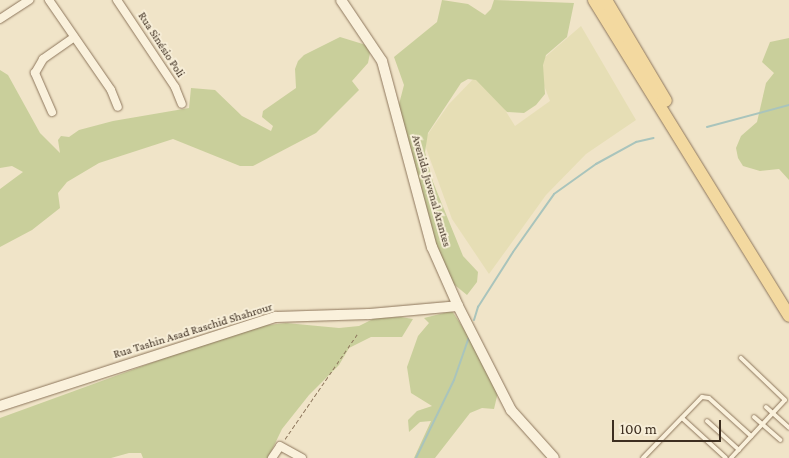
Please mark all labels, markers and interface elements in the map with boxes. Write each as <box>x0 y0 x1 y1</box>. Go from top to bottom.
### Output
street label: Rua Sinésio Poli <box>134 10 188 80</box>
street label: Avenida Juvenal Arantes <box>408 133 454 249</box>
street label: Rua Tashin Asad Raschid Shahrour <box>112 300 274 362</box>
scale bar <box>614 410 723 442</box>
text: 100 m <box>620 421 657 437</box>

